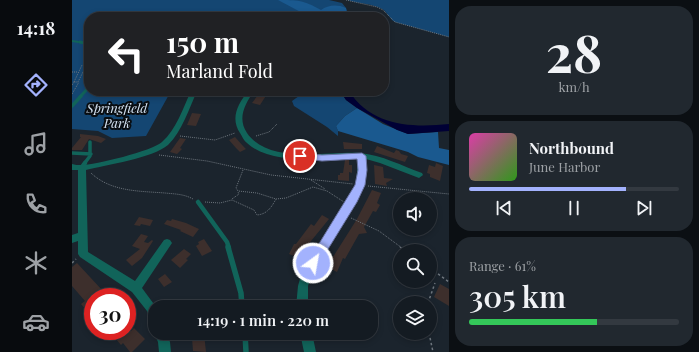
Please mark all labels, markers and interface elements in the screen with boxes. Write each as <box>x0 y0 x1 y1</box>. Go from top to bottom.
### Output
text: 14:18 <box>17 16 55 40</box>
text: 28 <box>546 17 602 86</box>
text: 150 m <box>166 23 239 60</box>
icon: left <box>100 28 152 80</box>
text: Marland Fold <box>166 59 273 83</box>
icon: directions <box>22 71 50 99</box>
text: km/h <box>558 78 590 95</box>
park label: Springfield Park <box>86 99 148 131</box>
icon: music <box>22 130 50 158</box>
text: Northbound <box>529 138 614 158</box>
pin <box>283 139 317 173</box>
icon: arrive <box>289 145 311 167</box>
text: June Harbor <box>529 158 600 175</box>
icon: phone <box>22 190 50 218</box>
map controls <box>393 192 437 340</box>
button: sound <box>393 192 437 236</box>
icon: previous <box>493 197 515 219</box>
icon: pause <box>563 197 585 219</box>
icon: next <box>633 197 655 219</box>
position arrow <box>292 242 334 284</box>
button: search <box>393 244 437 288</box>
icon: climate <box>22 249 50 277</box>
text: Range · 61% <box>469 257 536 274</box>
text: 305 km <box>469 276 566 316</box>
speed limit sign: 30 <box>84 288 136 340</box>
button: layers <box>393 296 437 340</box>
icon: car <box>22 308 50 336</box>
text: 14:19 · 1 min · 220 m <box>197 310 329 330</box>

